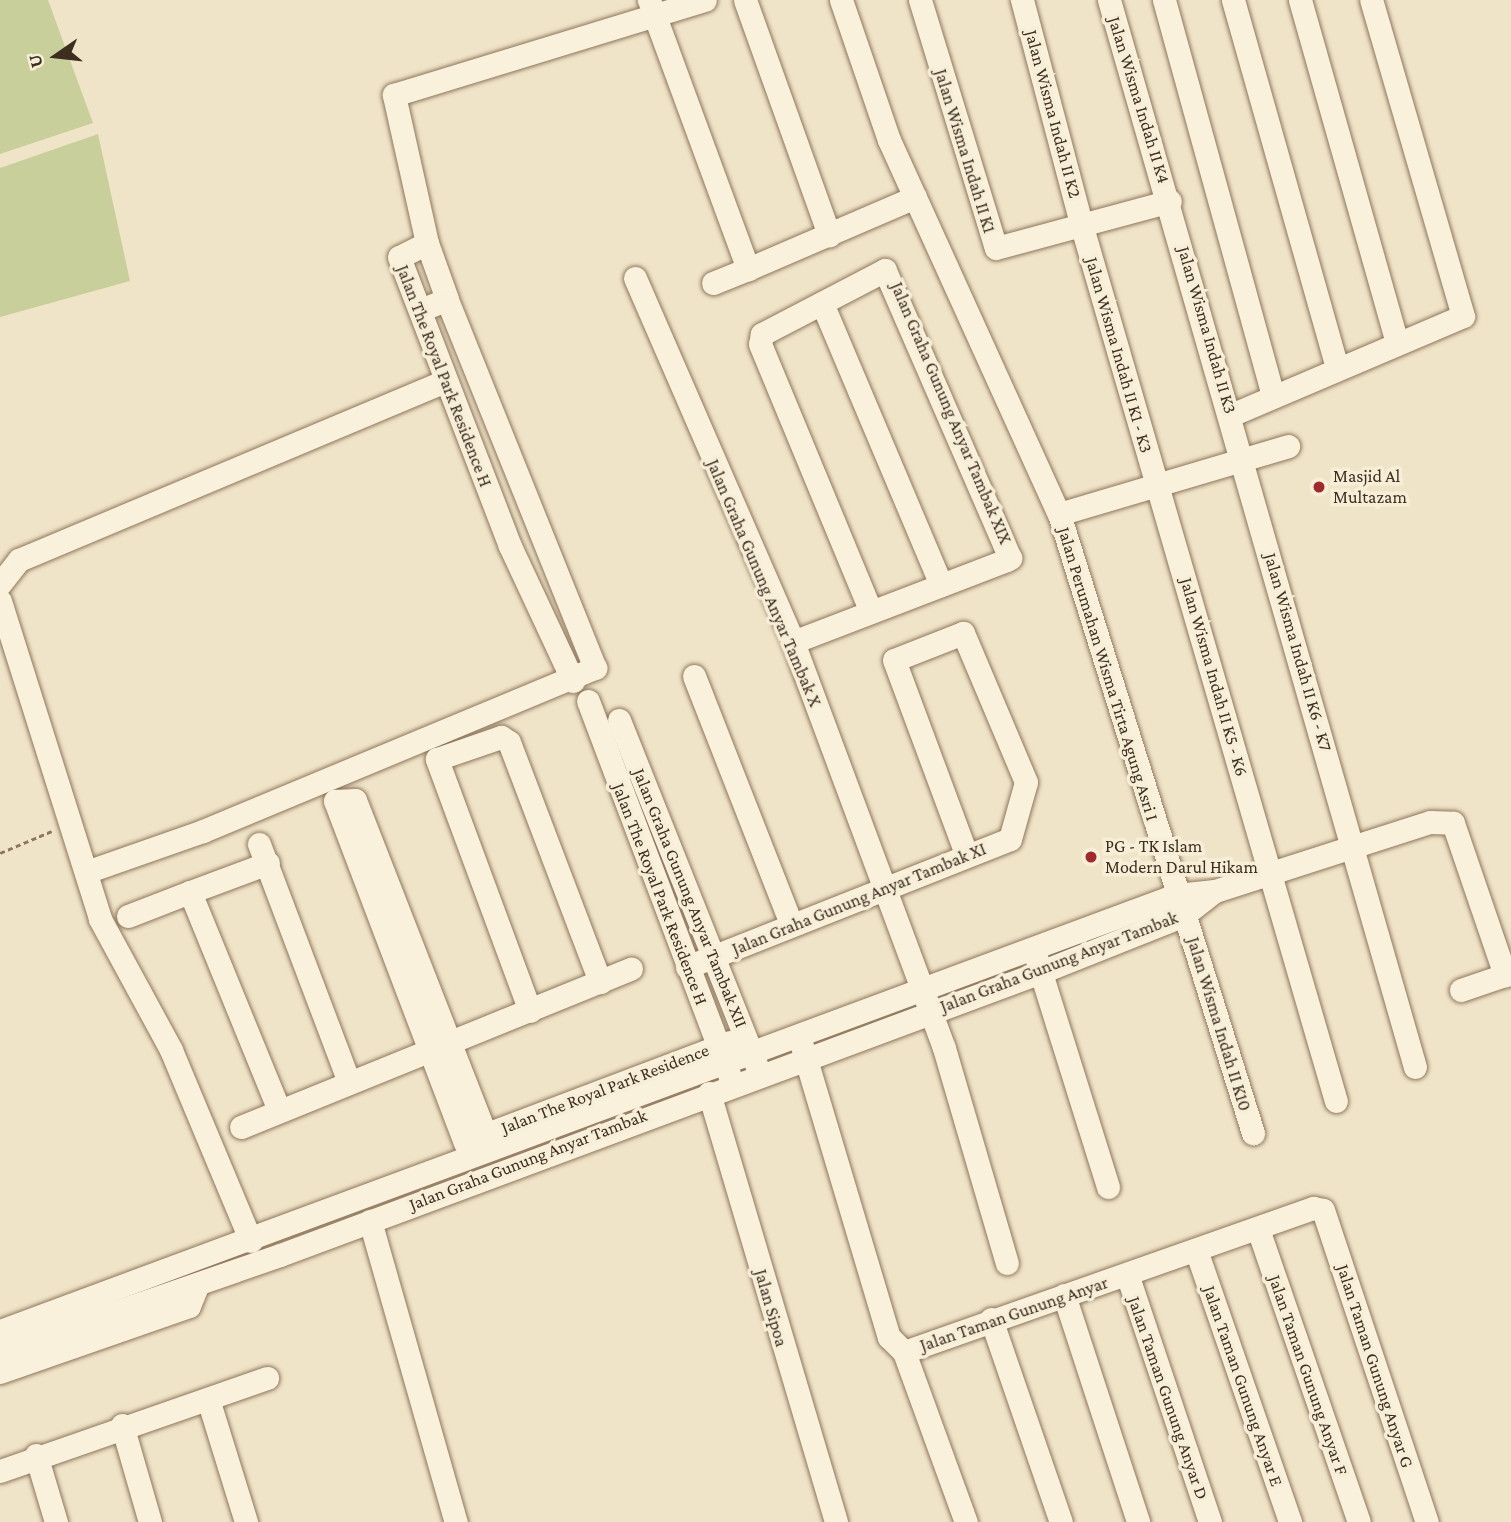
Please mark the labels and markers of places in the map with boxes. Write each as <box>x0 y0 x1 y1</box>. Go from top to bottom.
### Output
place label: Masjid Al Multazam <box>1333 466 1407 508</box>
marker: Masjid Al Multazam <box>1311 479 1327 495</box>
place label: PG - TK Islam Modern Darul Hikam <box>1105 836 1258 878</box>
marker: PG - TK Islam Modern Darul Hikam <box>1083 849 1099 865</box>

